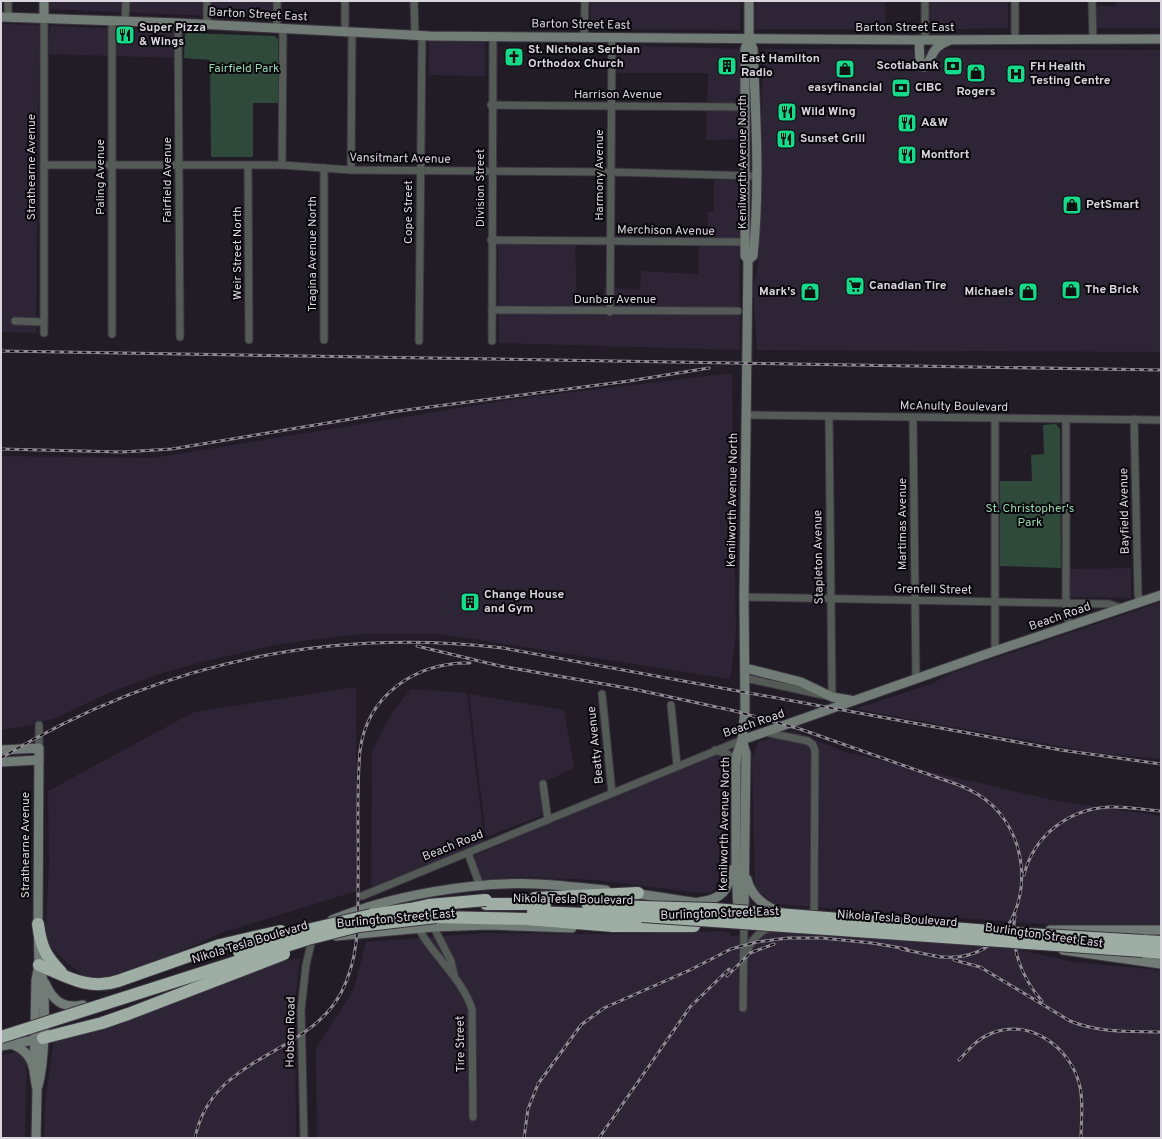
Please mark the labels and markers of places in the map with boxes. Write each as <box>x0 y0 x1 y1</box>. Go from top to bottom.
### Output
place label: Super Pizza & Wings <box>139 20 206 50</box>
restaurant icon: Super Pizza & Wings <box>114 24 136 46</box>
place label: St. Nicholas Serbian Orthodox Church <box>528 42 640 72</box>
church icon: St. Nicholas Serbian Orthodox Church <box>503 46 525 68</box>
place label: East Hamilton Radio <box>741 51 820 81</box>
building icon: East Hamilton Radio <box>716 55 738 77</box>
bank icon: Scotiabank <box>942 55 964 77</box>
shop icon: easyfinancial <box>834 58 856 80</box>
place label: Scotiabank <box>877 58 939 74</box>
place label: FH Health Testing Centre <box>1030 59 1111 89</box>
shop icon: Rogers <box>965 62 987 84</box>
hospital icon: FH Health Testing Centre <box>1005 63 1027 85</box>
bank icon: CIBC <box>890 77 912 99</box>
place label: easyfinancial <box>808 80 882 96</box>
place label: CIBC <box>915 80 942 96</box>
place label: Rogers <box>956 84 996 100</box>
restaurant icon: Wild Wing <box>776 101 798 123</box>
place label: Wild Wing <box>801 104 856 120</box>
restaurant icon: A&W <box>896 112 918 134</box>
place label: A&W <box>921 115 948 131</box>
restaurant icon: Sunset Grill <box>775 128 797 150</box>
place label: Sunset Grill <box>800 131 865 147</box>
restaurant icon: Montfort <box>896 144 918 166</box>
place label: Montfort <box>921 147 970 163</box>
shop icon: PetSmart <box>1061 194 1083 216</box>
place label: PetSmart <box>1086 197 1140 213</box>
supermarket icon: Canadian Tire <box>844 275 866 297</box>
place label: Canadian Tire <box>869 278 947 294</box>
shop icon: The Brick <box>1060 279 1082 301</box>
shop icon: Mark's <box>799 281 821 303</box>
shop icon: Michaels <box>1017 281 1039 303</box>
place label: The Brick <box>1085 282 1139 298</box>
place label: Mark's <box>759 284 796 300</box>
place label: Michaels <box>964 284 1014 300</box>
place label: Change House and Gym <box>484 587 565 617</box>
building icon: Change House and Gym <box>459 591 481 613</box>

